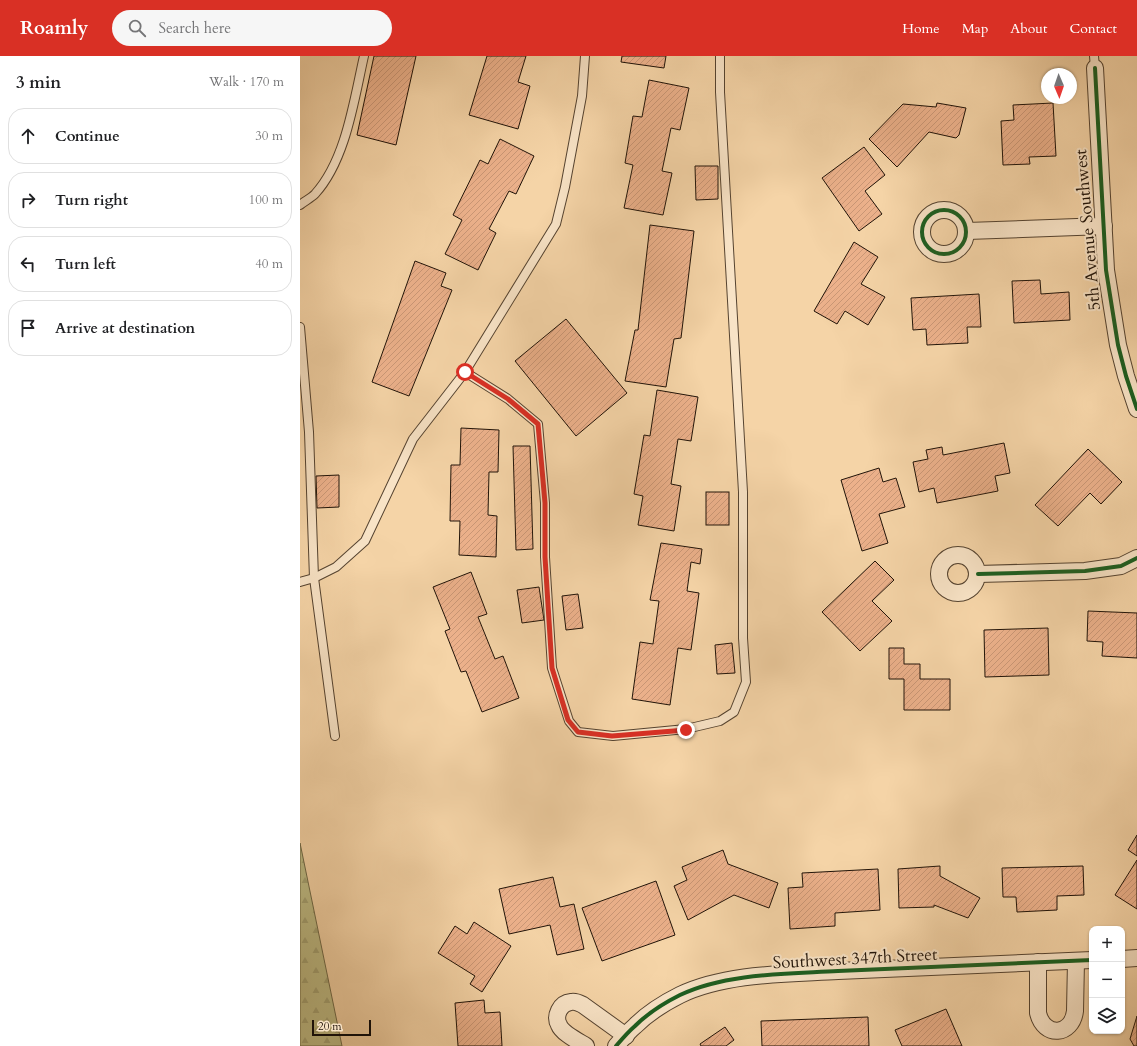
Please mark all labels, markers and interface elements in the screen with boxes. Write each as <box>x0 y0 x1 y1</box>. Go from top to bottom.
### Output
search box <box>112 10 392 46</box>
text: Roamly <box>20 15 88 41</box>
icon: search <box>126 17 148 39</box>
text: Search here <box>158 18 231 38</box>
text: Home <box>902 19 940 38</box>
text: Map <box>962 19 988 38</box>
text: About <box>1010 19 1047 38</box>
text: Contact <box>1069 19 1117 38</box>
north arrow <box>1041 68 1077 104</box>
text: 3 min <box>16 71 61 94</box>
text: Walk · 170 m <box>209 73 284 91</box>
icon: ahead <box>17 125 39 147</box>
text: Continue <box>55 126 120 146</box>
text: 30 m <box>255 127 283 145</box>
street label: 5th Avenue Southwest <box>1069 148 1106 312</box>
icon: right <box>17 189 39 211</box>
text: Turn right <box>55 190 128 210</box>
text: 100 m <box>249 191 283 209</box>
icon: left <box>17 253 39 275</box>
text: Turn left <box>55 254 116 274</box>
text: 40 m <box>255 255 283 273</box>
icon: arrive <box>17 317 39 339</box>
text: Arrive at destination <box>55 318 195 338</box>
route start <box>456 363 474 381</box>
route end <box>677 721 695 739</box>
map controls <box>1089 926 1125 1034</box>
button: + <box>1089 926 1125 962</box>
street label: Southwest 347th Street <box>772 943 939 974</box>
button: − <box>1089 962 1125 998</box>
button: layers <box>1089 998 1125 1034</box>
scale bar <box>312 1018 371 1037</box>
text: 20 m <box>318 1019 342 1034</box>

